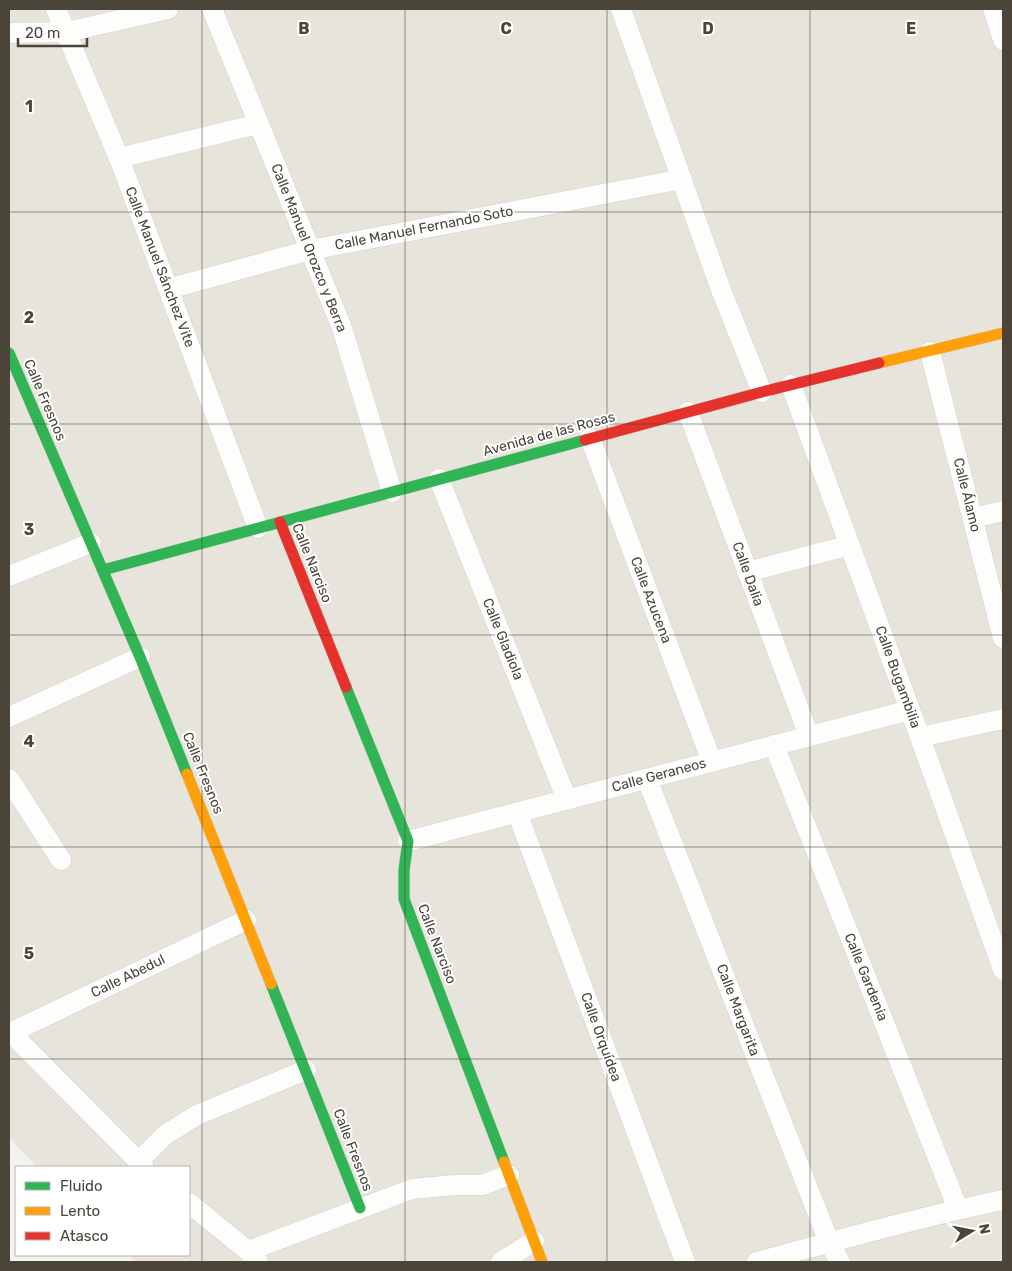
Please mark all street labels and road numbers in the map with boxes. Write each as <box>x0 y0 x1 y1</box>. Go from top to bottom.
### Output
street label: Calle Manuel Orozco y Berra <box>267 161 351 335</box>
street label: Calle Manuel Sánchez Vite <box>122 184 199 350</box>
street label: Calle Manuel Fernando Soto <box>333 202 515 254</box>
street label: Calle Fresnos <box>20 357 70 443</box>
street label: Avenida de las Rosas <box>481 408 617 460</box>
street label: Calle Álamo <box>950 456 985 534</box>
street label: Calle Narciso <box>288 521 336 605</box>
street label: Calle Dalia <box>729 540 767 608</box>
street label: Calle Azucena <box>627 554 675 646</box>
street label: Calle Gladiola <box>479 596 527 682</box>
street label: Calle Bugambilia <box>872 623 924 731</box>
street label: Calle Fresnos <box>179 730 227 816</box>
street label: Calle Geraneos <box>610 754 708 796</box>
street label: Calle Narciso <box>414 902 460 986</box>
street label: Calle Gardenia <box>841 931 891 1023</box>
street label: Calle Abedul <box>88 951 168 1001</box>
street label: Calle Margarita <box>713 962 763 1058</box>
street label: Calle Orquídea <box>577 990 625 1084</box>
street label: Calle Fresnos <box>329 1106 377 1194</box>

